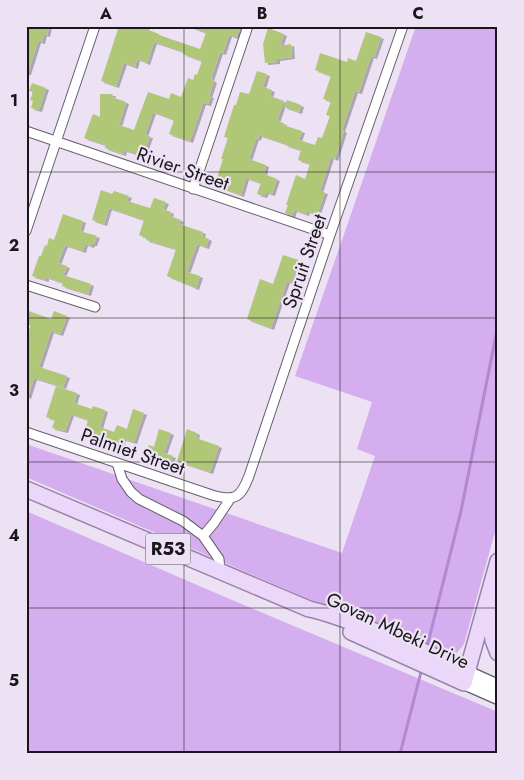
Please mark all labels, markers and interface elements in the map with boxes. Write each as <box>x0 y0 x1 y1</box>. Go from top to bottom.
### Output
text: A <box>99 2 112 25</box>
text: B <box>257 2 267 25</box>
text: C <box>412 2 424 25</box>
text: 1 <box>10 89 18 112</box>
street label: Rivier Street <box>133 140 233 197</box>
street label: Spruit Street <box>276 210 333 312</box>
text: 2 <box>9 234 19 257</box>
text: 3 <box>9 379 19 402</box>
street label: Palmiet Street <box>77 421 189 482</box>
text: 4 <box>8 524 20 547</box>
road number: R53 <box>146 534 190 564</box>
street label: Govan Mbeki Drive <box>322 585 474 676</box>
text: 5 <box>9 669 19 692</box>

